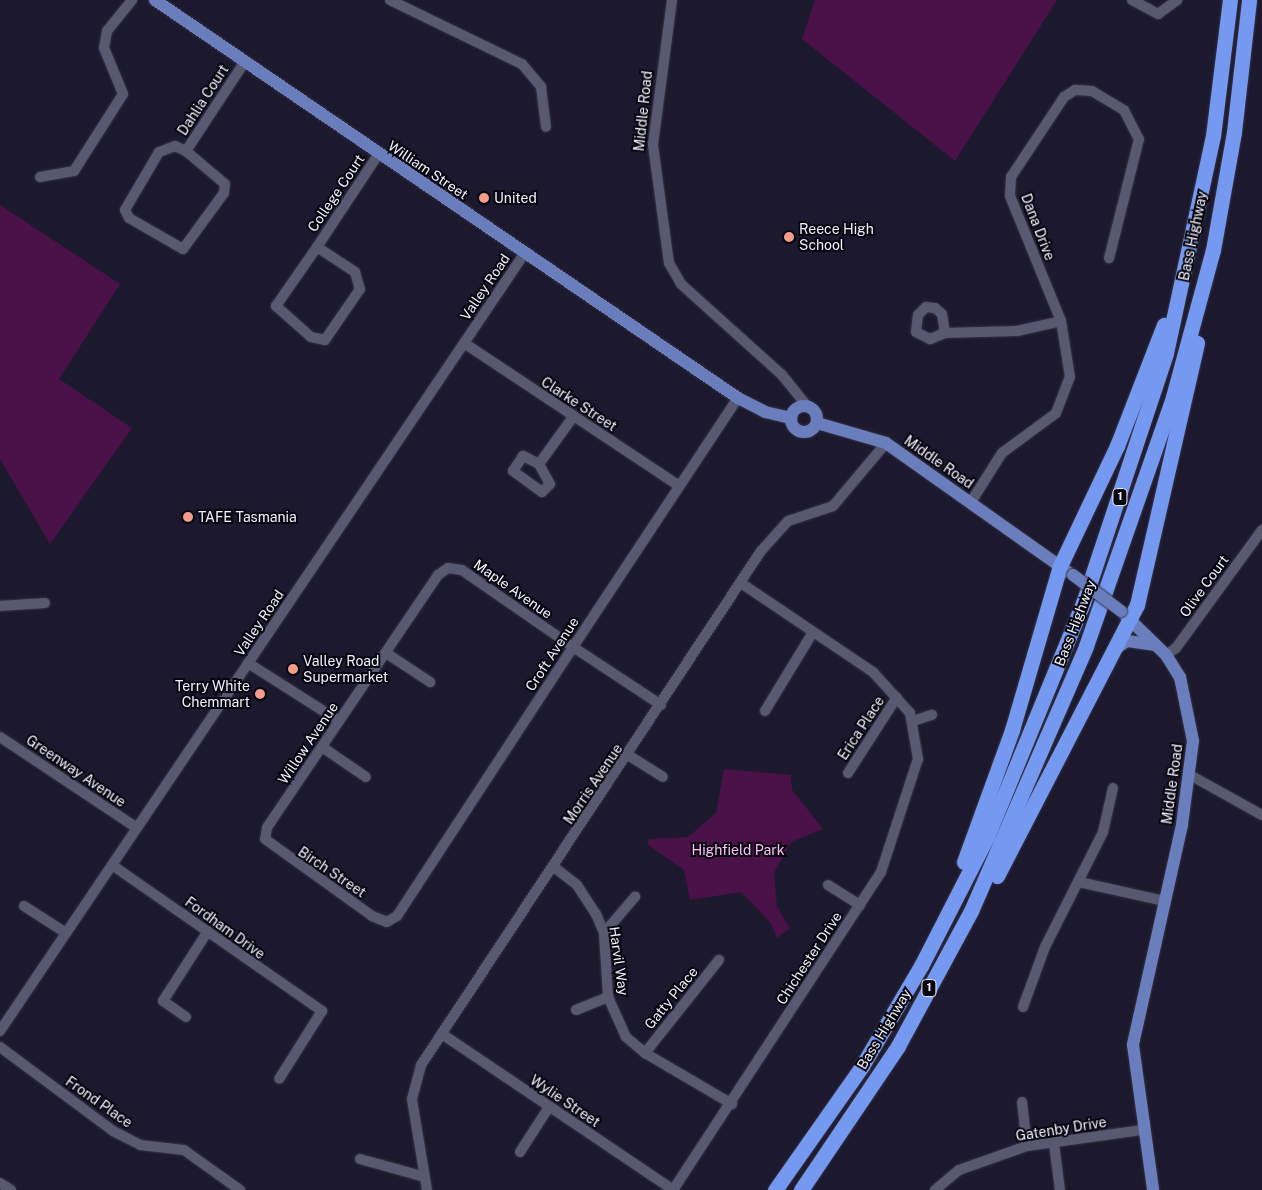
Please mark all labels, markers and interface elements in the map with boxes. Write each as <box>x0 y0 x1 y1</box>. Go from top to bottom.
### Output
street label: Dahlia Court <box>174 62 232 138</box>
street label: Middle Road <box>630 70 656 152</box>
street label: William Street <box>385 137 471 203</box>
street label: College Court <box>304 151 368 235</box>
place label: United <box>494 190 537 206</box>
street label: Bass Highway <box>1175 190 1211 282</box>
street label: Dana Drive <box>1018 191 1058 263</box>
marker: United <box>478 192 490 204</box>
place label: Reece High School <box>799 221 874 253</box>
marker: Reece High School <box>783 231 795 243</box>
street label: Valley Road <box>457 251 513 323</box>
street label: Clarke Street <box>538 373 620 435</box>
street label: Middle Road <box>901 432 977 492</box>
road number: 1 <box>1111 488 1129 507</box>
place label: TAFE Tasmania <box>198 509 297 525</box>
marker: TAFE Tasmania <box>182 511 194 523</box>
street label: Olive Court <box>1176 552 1232 620</box>
street label: Maple Avenue <box>471 556 555 622</box>
street label: Bass Highway <box>1051 577 1099 669</box>
street label: Valley Road <box>231 587 287 659</box>
street label: Croft Avenue <box>522 614 582 694</box>
place label: Valley Road Supermarket <box>303 653 388 686</box>
marker: Valley Road Supermarket <box>287 663 299 675</box>
place label: Terry White Chemmart <box>175 678 250 710</box>
marker: Terry White Chemmart <box>254 688 266 700</box>
street label: Erica Place <box>834 693 888 763</box>
street label: Willow Avenue <box>274 699 342 787</box>
street label: Greenway Avenue <box>23 731 129 811</box>
street label: Morris Avenue <box>560 741 626 827</box>
street label: Middle Road <box>1158 743 1186 825</box>
park label: Highfield Park <box>691 842 785 858</box>
street label: Birch Street <box>295 843 369 901</box>
street label: Fordham Drive <box>182 893 268 963</box>
street label: Chichester Drive <box>773 908 845 1008</box>
street label: Harvil Way <box>606 925 632 997</box>
street label: Gatty Place <box>641 964 701 1032</box>
road number: 1 <box>920 978 938 998</box>
street label: Bass Highway <box>853 986 915 1072</box>
street label: Wylie Street <box>527 1071 603 1131</box>
street label: Frond Place <box>62 1073 136 1131</box>
street label: Gatenby Drive <box>1014 1114 1108 1144</box>

